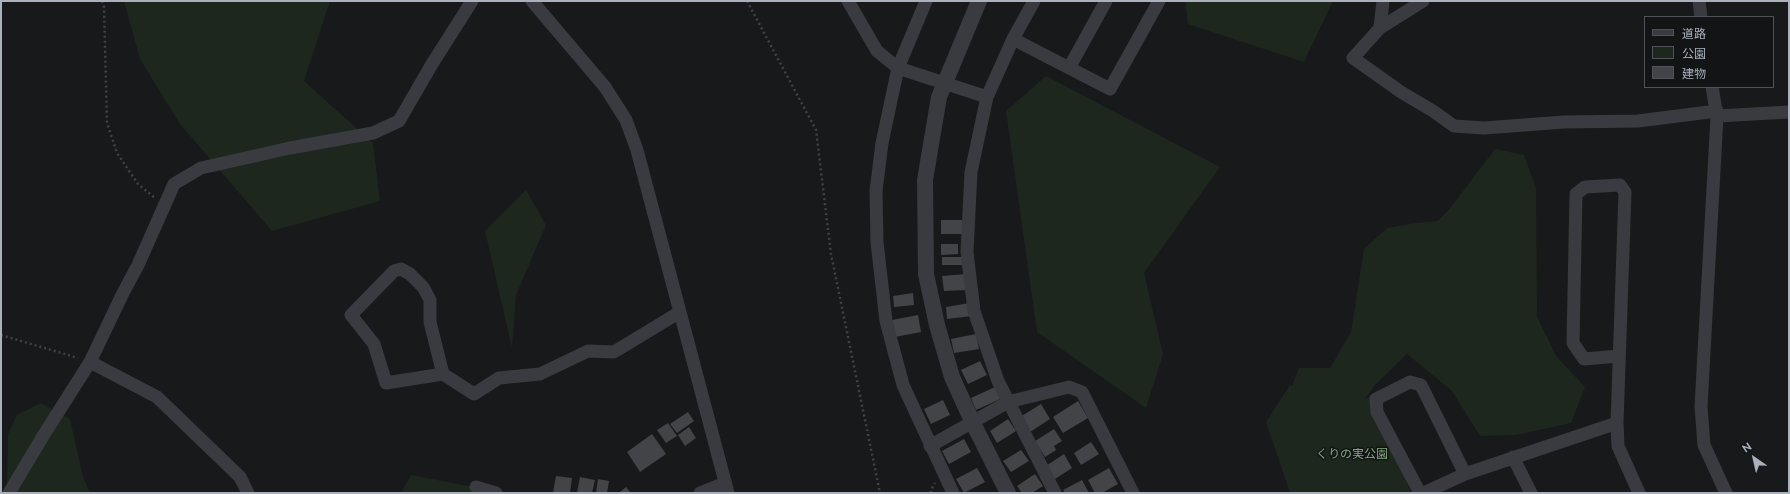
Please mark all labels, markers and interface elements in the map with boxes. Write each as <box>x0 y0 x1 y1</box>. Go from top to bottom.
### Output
legend <box>1644 16 1774 88</box>
text: 道路 <box>1682 27 1706 41</box>
text: 公園 <box>1682 47 1706 61</box>
text: 建物 <box>1682 67 1706 81</box>
north arrow <box>1734 438 1774 478</box>
text: N <box>1740 440 1754 455</box>
park label: くりの実公園 <box>1316 447 1388 461</box>

